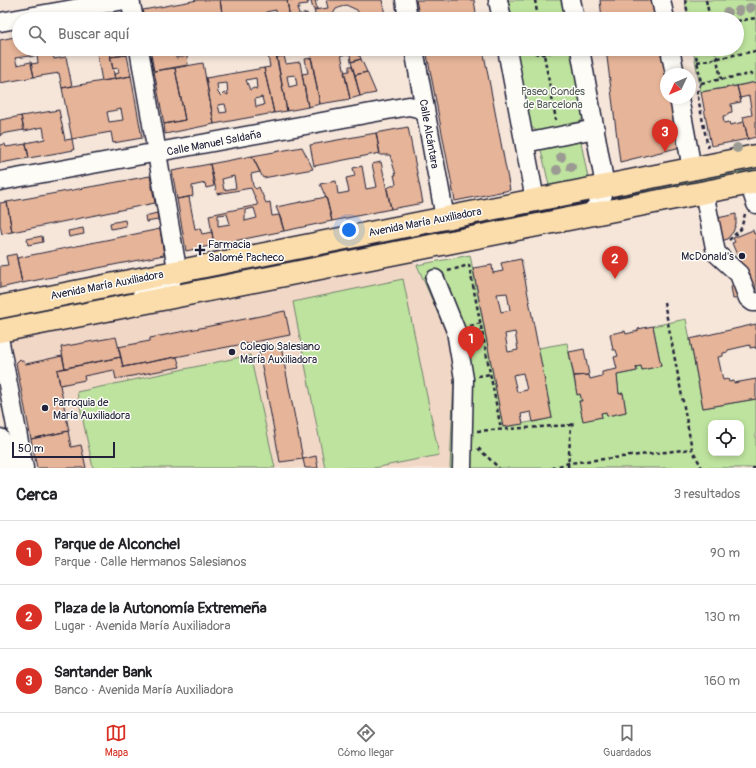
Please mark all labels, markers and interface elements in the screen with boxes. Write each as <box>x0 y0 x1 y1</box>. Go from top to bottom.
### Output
search box <box>12 12 744 56</box>
icon: search <box>26 23 48 45</box>
text: Buscar aquí <box>58 25 130 44</box>
north arrow <box>660 68 696 104</box>
park label: Paseo Condes de Barcelona <box>521 85 585 111</box>
street label: Calle Alcántara <box>417 98 441 170</box>
pin: 3 <box>652 119 678 152</box>
street label: Calle Manuel Saldaña <box>166 127 262 159</box>
street label: Avenida María Auxiliadora <box>367 205 483 239</box>
your location <box>339 220 359 240</box>
place label: Farmacia Salomé Pacheco <box>208 238 284 264</box>
marker: Farmacia Salomé Pacheco <box>195 245 205 255</box>
pin: 2 <box>602 246 628 279</box>
place label: McDonald's <box>681 250 734 263</box>
marker: McDonald's <box>737 251 747 261</box>
street label: Avenida María Auxiliadora <box>49 268 165 302</box>
pin: 1 <box>458 326 484 359</box>
place label: Colegio Salesiano María Auxiliadora <box>240 340 320 366</box>
marker: Colegio Salesiano María Auxiliadora <box>227 347 237 357</box>
place label: Parroquia de María Auxiliadora <box>53 396 130 422</box>
marker: Parroquia de María Auxiliadora <box>40 403 50 413</box>
map controls <box>708 420 744 456</box>
button: locate <box>708 420 744 456</box>
scale bar <box>12 440 115 459</box>
text: 50 m <box>18 442 44 455</box>
text: Cerca <box>16 484 57 505</box>
text: 3 resultados <box>674 486 740 502</box>
text: Parque de Alconchel <box>54 535 180 554</box>
text: 1 <box>26 545 32 561</box>
text: 90 m <box>710 545 740 561</box>
text: Parque · Calle Hermanos Salesianos <box>54 554 246 570</box>
text: Plaza de la Autonomía Extremeña <box>54 599 267 618</box>
text: 2 <box>25 609 33 625</box>
text: 130 m <box>704 609 740 625</box>
text: Lugar · Avenida María Auxiliadora <box>54 618 231 634</box>
text: Santander Bank <box>54 663 152 682</box>
text: 3 <box>25 673 33 689</box>
text: 160 m <box>704 673 740 689</box>
text: Banco · Avenida María Auxiliadora <box>54 682 233 698</box>
tab: Mapa <box>105 722 128 759</box>
tab: Cómo llegar <box>338 722 394 759</box>
tab: Guardados <box>603 722 651 759</box>

